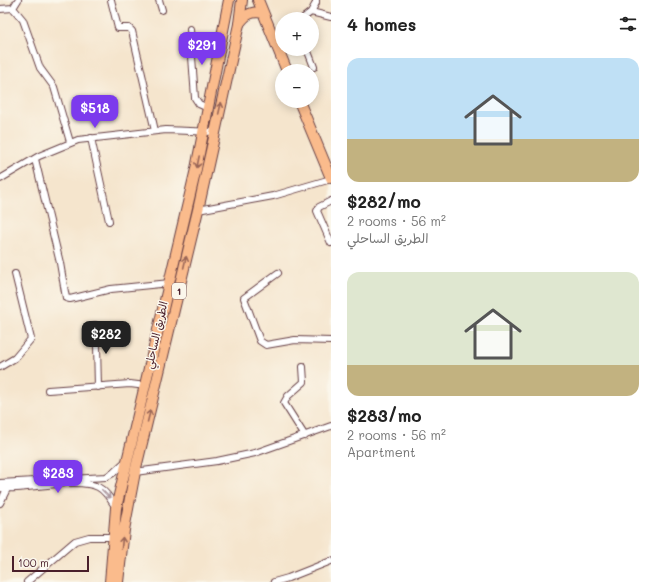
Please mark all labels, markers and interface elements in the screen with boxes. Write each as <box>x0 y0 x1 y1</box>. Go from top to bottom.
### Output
map controls <box>275 12 319 108</box>
button: + <box>275 12 319 56</box>
text: 4 homes <box>347 13 416 35</box>
icon: filters <box>617 13 639 35</box>
pin: $291 <box>178 32 226 66</box>
text: $291 <box>188 36 216 53</box>
button: − <box>275 64 319 108</box>
icon: home <box>457 84 529 156</box>
pin: $518 <box>71 95 119 129</box>
text: $518 <box>80 99 110 116</box>
one-way arrow <box>216 102 224 115</box>
one-way arrow <box>193 155 201 168</box>
text: $282/mo <box>347 190 421 212</box>
text: 2 rooms · 56 m² <box>347 212 446 229</box>
text: الطريق الساحلي <box>347 229 428 246</box>
one-way arrow <box>182 256 190 269</box>
road number: 1 <box>172 283 186 299</box>
icon: home <box>457 298 529 370</box>
street label: الطريق الساحلي <box>140 300 174 371</box>
pin: $282 <box>82 321 130 355</box>
text: $282 <box>91 325 121 342</box>
text: $283/mo <box>347 404 422 426</box>
one-way arrow <box>146 410 153 423</box>
text: 2 rooms · 56 m² <box>347 426 446 443</box>
text: Apartment <box>347 443 416 460</box>
pin: $283 <box>34 460 82 494</box>
text: $283 <box>42 464 74 481</box>
one-way arrow <box>101 489 110 499</box>
one-way arrow <box>119 537 126 550</box>
scale bar <box>12 554 89 573</box>
text: 100 m <box>18 555 49 570</box>

